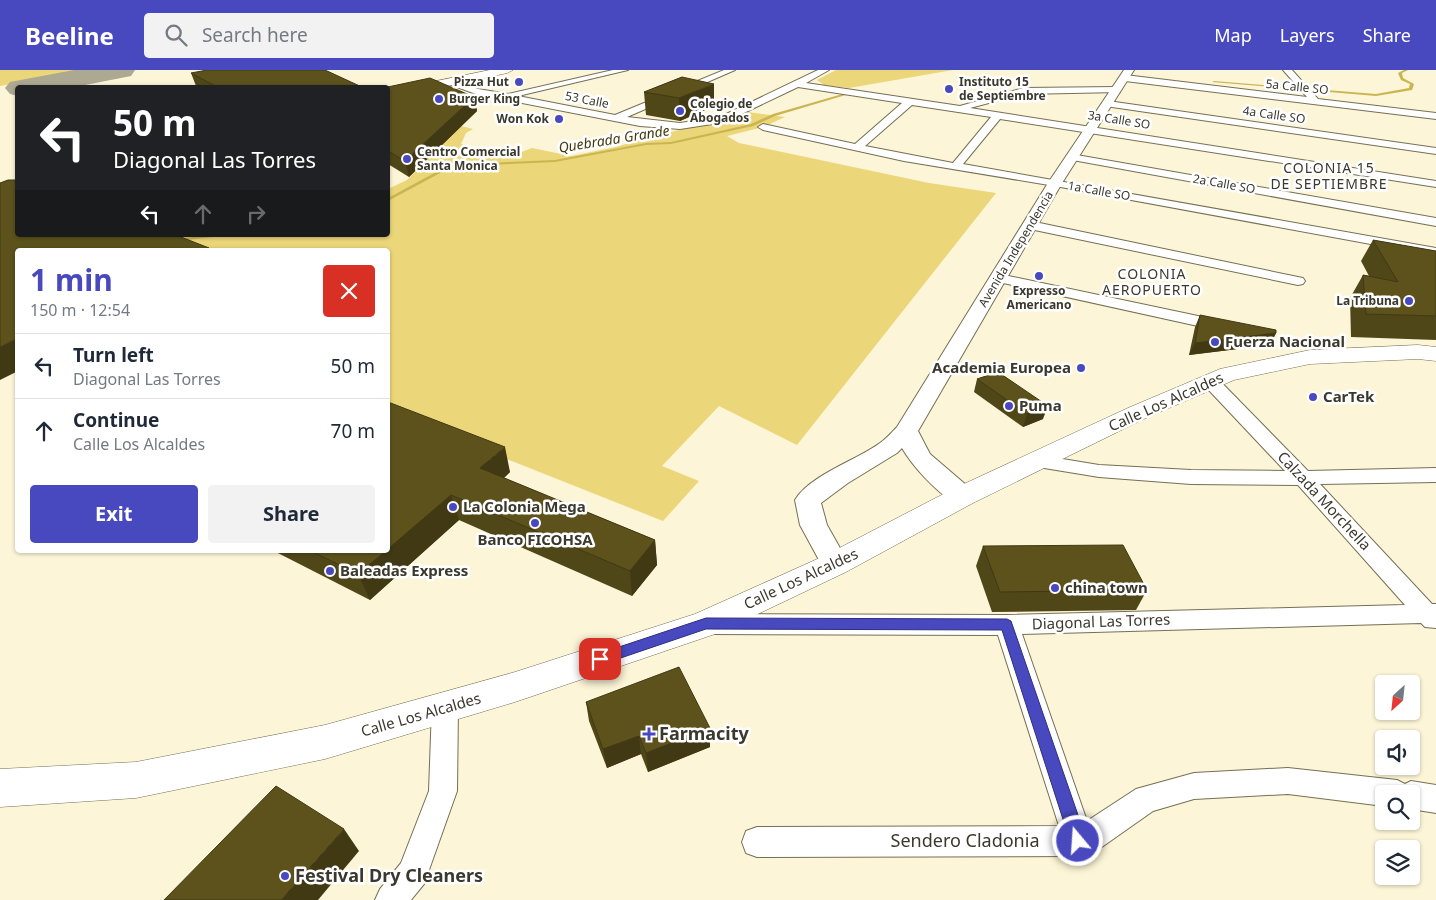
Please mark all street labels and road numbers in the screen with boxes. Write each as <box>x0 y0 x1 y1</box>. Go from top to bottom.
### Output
street label: 5a Calle SO <box>1265 75 1329 98</box>
street label: 53 Calle <box>564 87 611 112</box>
street label: 4a Calle SO <box>1242 102 1306 127</box>
street label: 3a Calle SO <box>1087 106 1152 133</box>
street label: 2a Calle SO <box>1192 170 1257 197</box>
street label: 1a Calle SO <box>1067 177 1132 204</box>
street label: Avenida Independencia <box>974 188 1057 310</box>
street label: Calle Los Alcaldes <box>1105 367 1226 435</box>
street label: Calzada Morchella <box>1274 447 1376 554</box>
street label: Calle Los Alcaldes <box>740 543 861 613</box>
street label: Diagonal Las Torres <box>1031 609 1170 633</box>
street label: Calle Los Alcaldes <box>358 687 483 741</box>
street label: Sendero Cladonia <box>891 828 1039 852</box>

